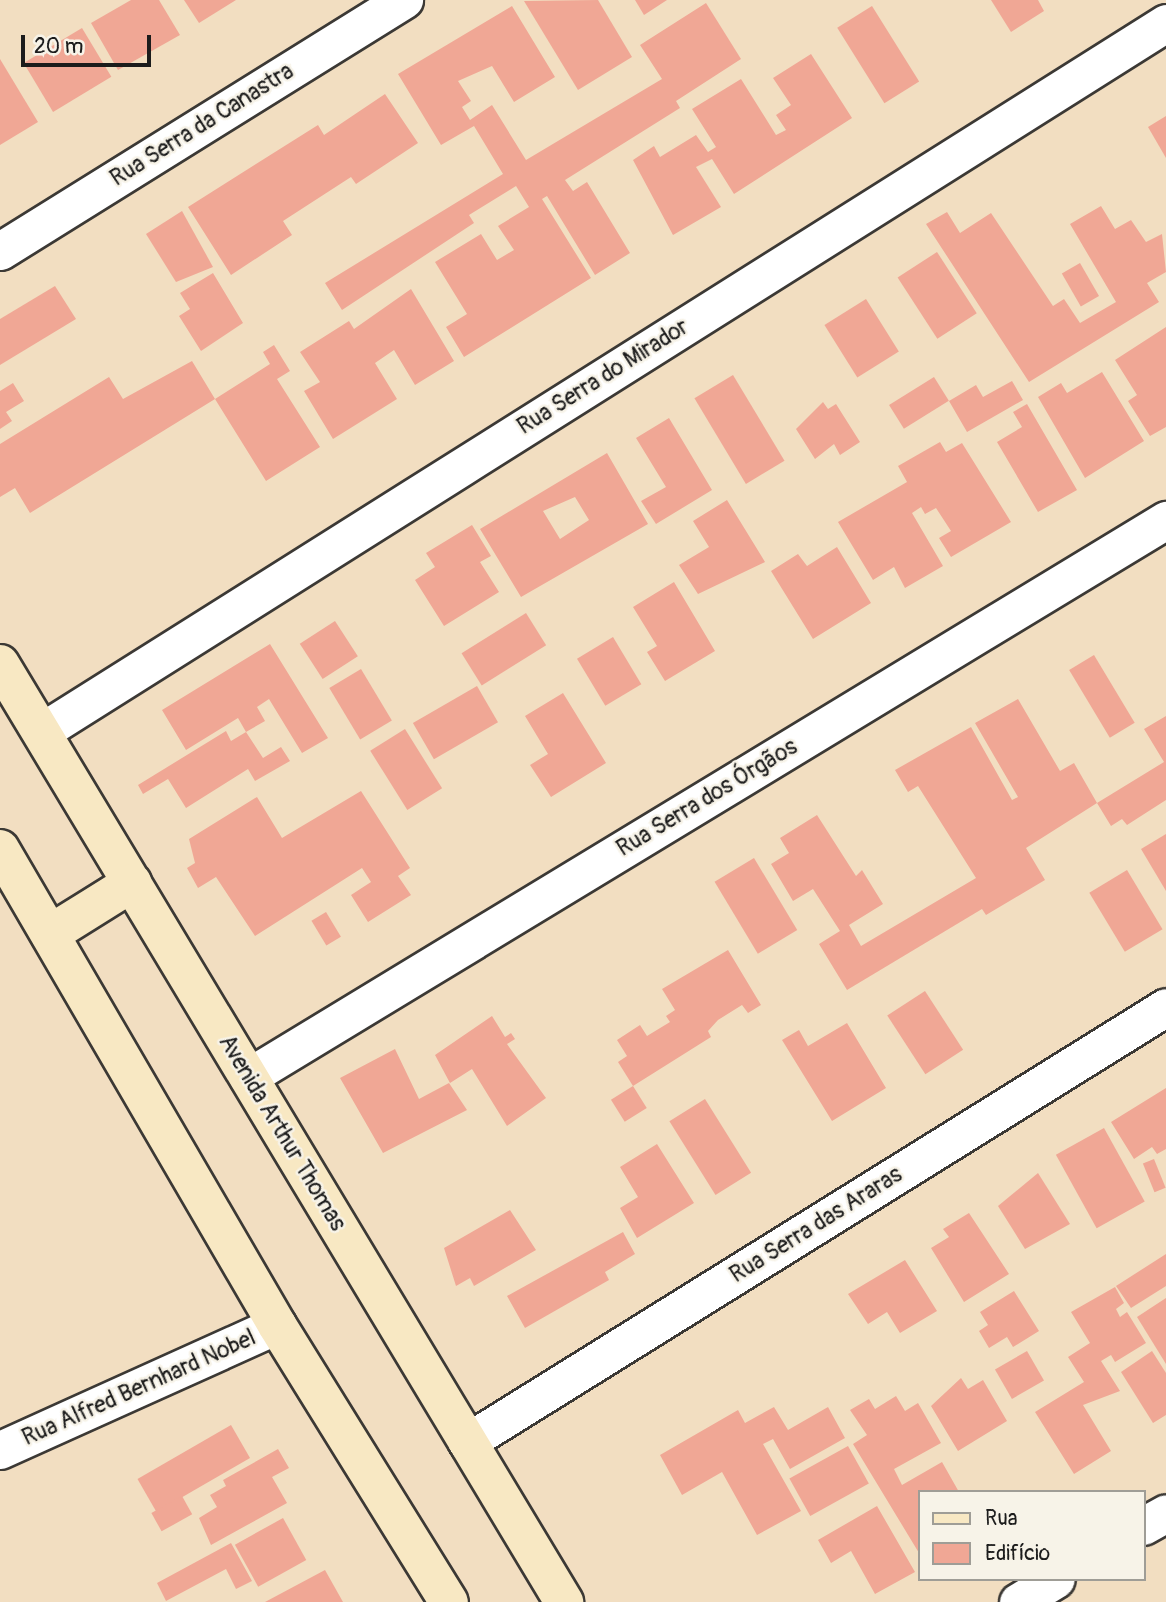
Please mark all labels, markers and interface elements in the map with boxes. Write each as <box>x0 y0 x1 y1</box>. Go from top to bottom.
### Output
scale bar <box>24 21 154 65</box>
text: 20 m <box>34 33 83 60</box>
street label: Rua Serra da Canastra <box>105 57 299 193</box>
street label: Rua Serra do Mirador <box>512 313 694 441</box>
street label: Rua Serra dos Órgãos <box>612 733 802 863</box>
street label: Avenida Arthur Thomas <box>213 1030 351 1236</box>
street label: Rua Serra das Araras <box>725 1161 907 1289</box>
street label: Rua Alfred Bernhard Nobel <box>18 1324 260 1452</box>
legend <box>918 1490 1145 1581</box>
text: Rua <box>985 1505 1018 1532</box>
text: Edifício <box>985 1540 1050 1567</box>

